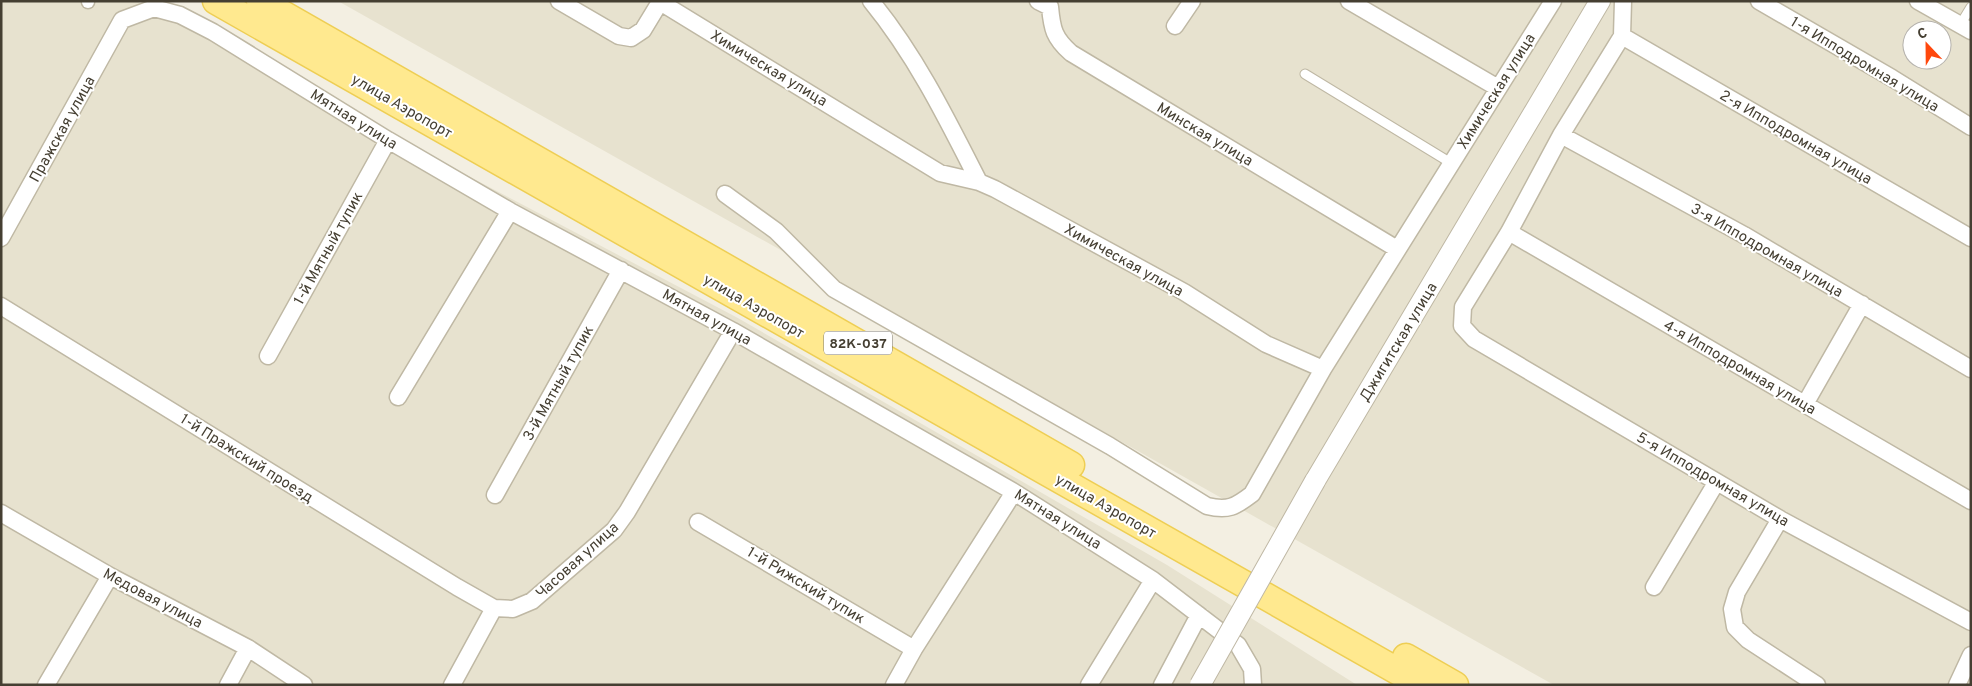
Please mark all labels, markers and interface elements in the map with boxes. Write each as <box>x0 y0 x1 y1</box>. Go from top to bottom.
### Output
street label: 1-я Ипподромная улица <box>1787 13 1942 117</box>
north arrow <box>1902 20 1952 70</box>
text: С <box>1915 25 1930 44</box>
street label: Химическая улица <box>706 27 830 112</box>
street label: Химическая улица <box>1454 30 1541 153</box>
street label: улица Аэропорт <box>347 71 455 144</box>
street label: Пражская улица <box>26 73 100 186</box>
street label: Мятная улица <box>306 86 400 155</box>
street label: 2-я Ипподромная улица <box>1716 87 1875 190</box>
street label: Минская улица <box>1153 99 1256 172</box>
street label: 1-й Мятный тупик <box>290 189 368 309</box>
street label: 3-я Ипподромная улица <box>1687 200 1846 303</box>
street label: Химическая улица <box>1060 221 1186 302</box>
street label: улица Аэропорт <box>699 271 807 344</box>
street label: Джигитская улица <box>1356 280 1442 406</box>
street label: Мятная улица <box>658 286 754 351</box>
street label: 4-я Ипподромная улица <box>1660 317 1819 420</box>
street label: 3-й Мятный тупик <box>520 323 599 445</box>
road number: 82К-037 <box>824 332 892 354</box>
street label: 1-й Пражский проезд <box>176 411 316 508</box>
street label: 5-я Ипподромная улица <box>1633 429 1792 532</box>
street label: улица Аэропорт <box>1051 471 1159 544</box>
street label: Мятная улица <box>1010 486 1104 555</box>
street label: Часовая улица <box>533 519 623 603</box>
street label: 1-й Рижский тупик <box>743 544 868 629</box>
street label: Медовая улица <box>99 565 205 634</box>

